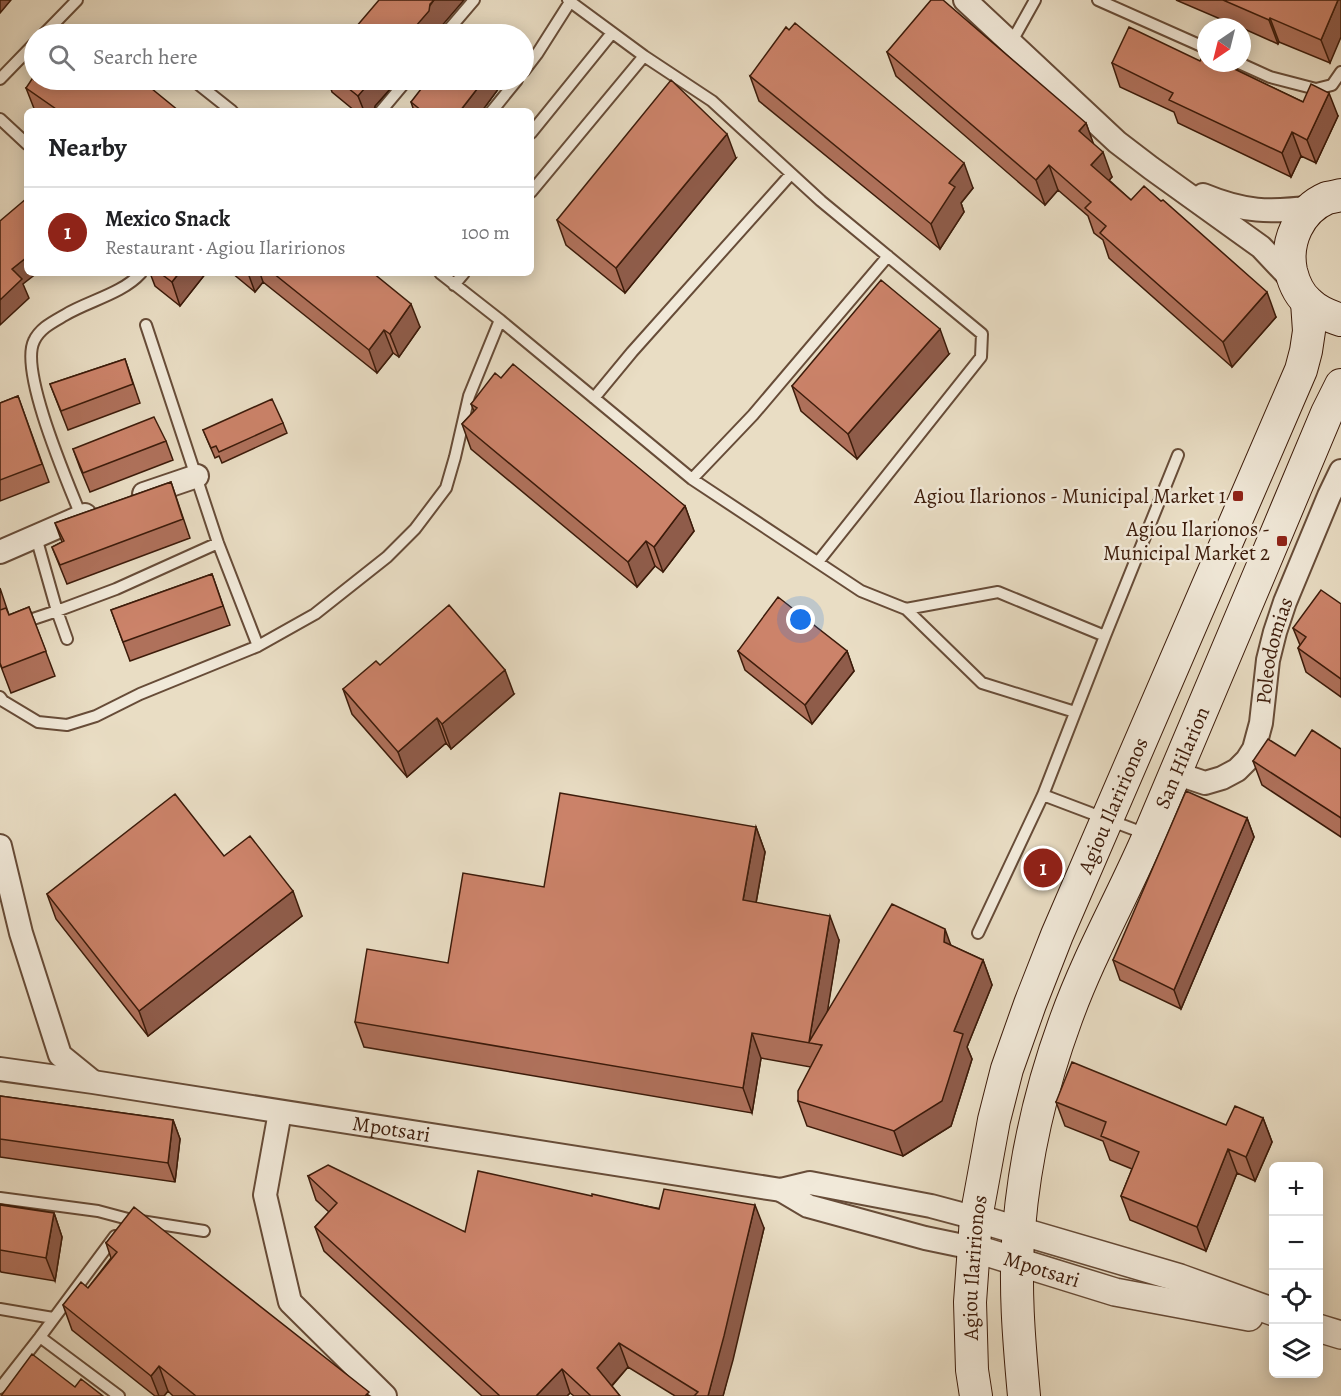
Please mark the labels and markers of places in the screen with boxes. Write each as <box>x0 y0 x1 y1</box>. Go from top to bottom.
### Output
place label: Agiou Ilarionos - Municipal Market 1 <box>913 482 1226 510</box>
marker: Agiou Ilarionos - Municipal Market 1 <box>1231 489 1245 503</box>
place label: Agiou Ilarionos - Municipal Market 2 <box>1103 515 1270 567</box>
marker: Agiou Ilarionos - Municipal Market 2 <box>1275 534 1289 548</box>
pin: 1 <box>1024 846 1062 890</box>

